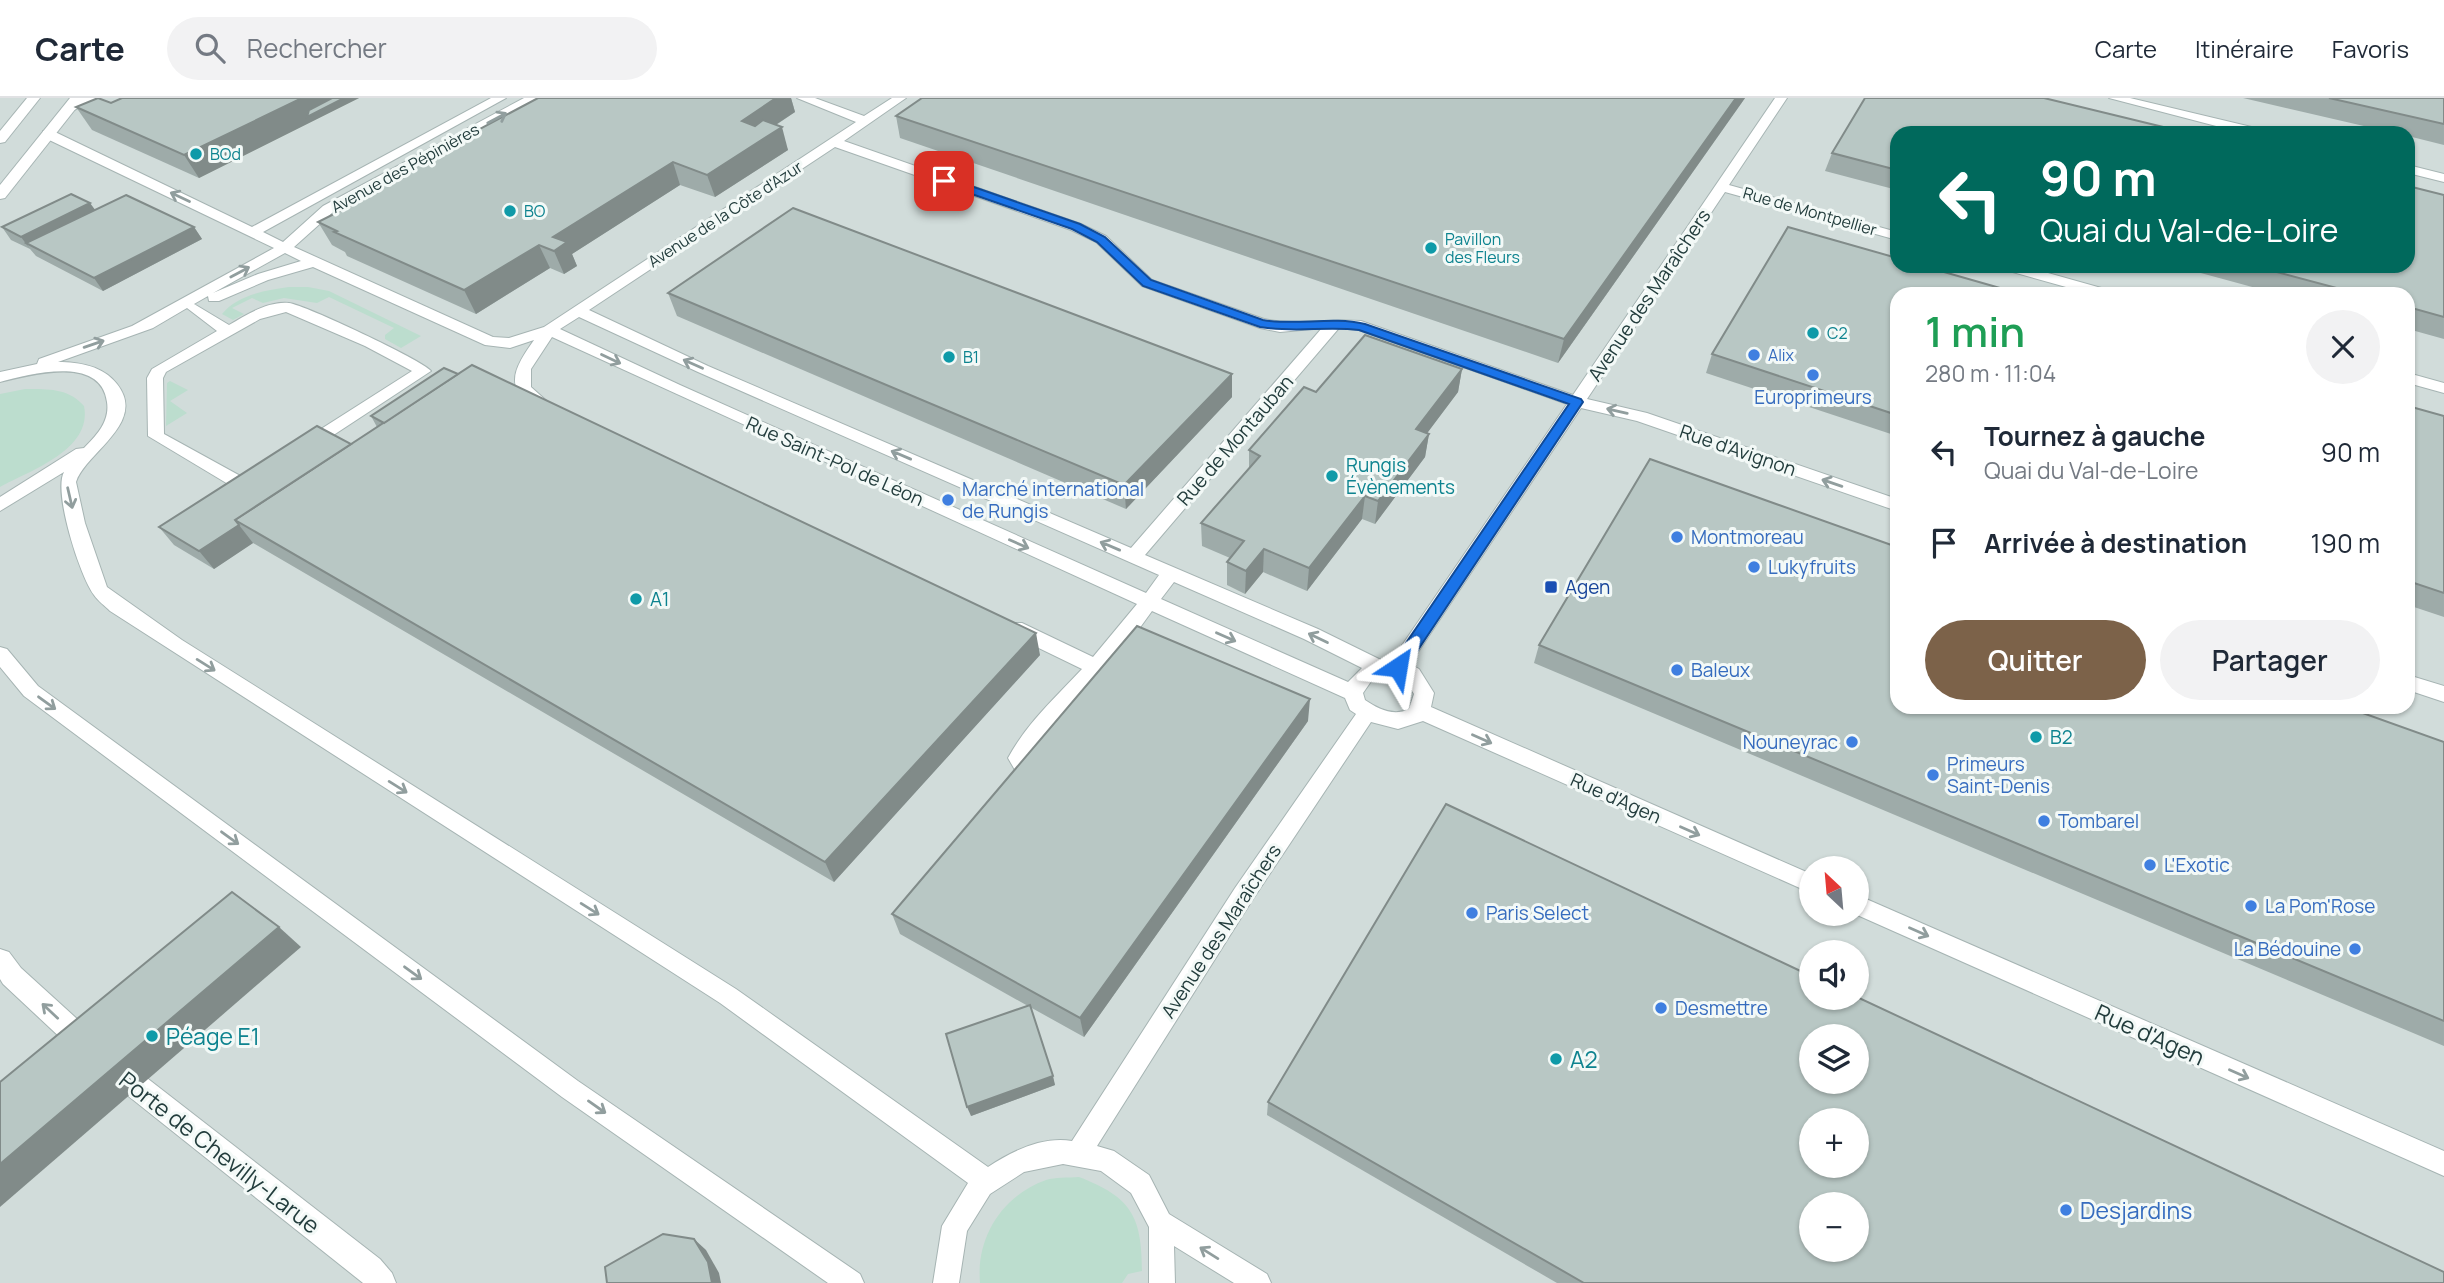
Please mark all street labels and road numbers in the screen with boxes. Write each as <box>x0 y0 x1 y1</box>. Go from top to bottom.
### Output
street label: Avenue des Pépinières <box>327 118 483 218</box>
street label: Avenue de la Côte d'Azur <box>643 156 807 272</box>
street label: Rue de Montpellier <box>1741 181 1880 241</box>
street label: Avenue des Maraîchers <box>1582 204 1716 386</box>
street label: Rue de Montauban <box>1171 369 1299 511</box>
street label: Rue Saint-Pol de Léon <box>742 410 928 512</box>
street label: Rue d'Avignon <box>1676 418 1800 482</box>
street label: Rue d'Agen <box>1567 766 1665 830</box>
street label: Avenue des Maraîchers <box>1155 839 1287 1023</box>
street label: Rue d'Agen <box>2090 996 2210 1072</box>
street label: Porte de Chevilly-Larue <box>113 1063 327 1241</box>

